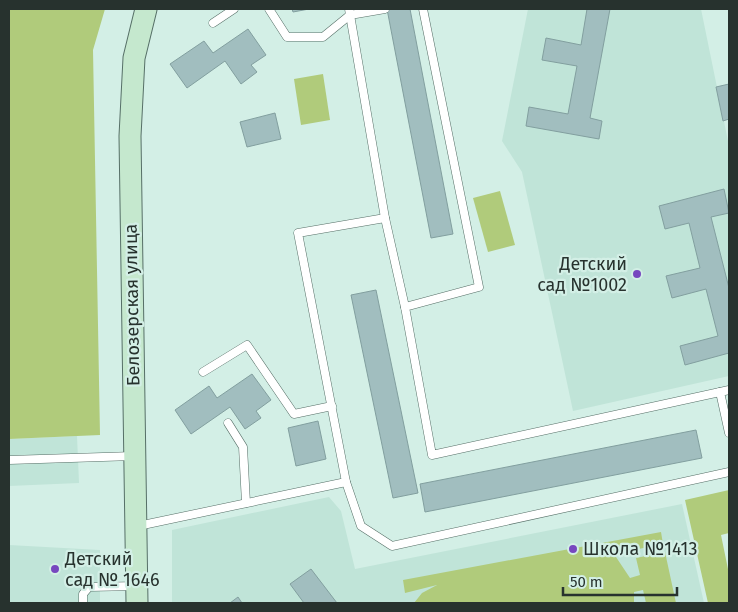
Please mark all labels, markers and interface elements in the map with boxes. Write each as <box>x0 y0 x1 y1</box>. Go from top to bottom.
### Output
street label: Белозерская улица <box>120 224 144 386</box>
place label: Детский сад №1002 <box>537 253 627 296</box>
marker: Детский сад №1002 <box>631 268 643 280</box>
place label: Школа №1413 <box>583 538 697 560</box>
marker: Школа №1413 <box>567 543 579 555</box>
place label: Детский сад № 1646 <box>64 548 160 591</box>
marker: Детский сад № 1646 <box>49 563 61 575</box>
scale bar <box>563 564 677 596</box>
text: 50 m <box>570 573 603 591</box>

